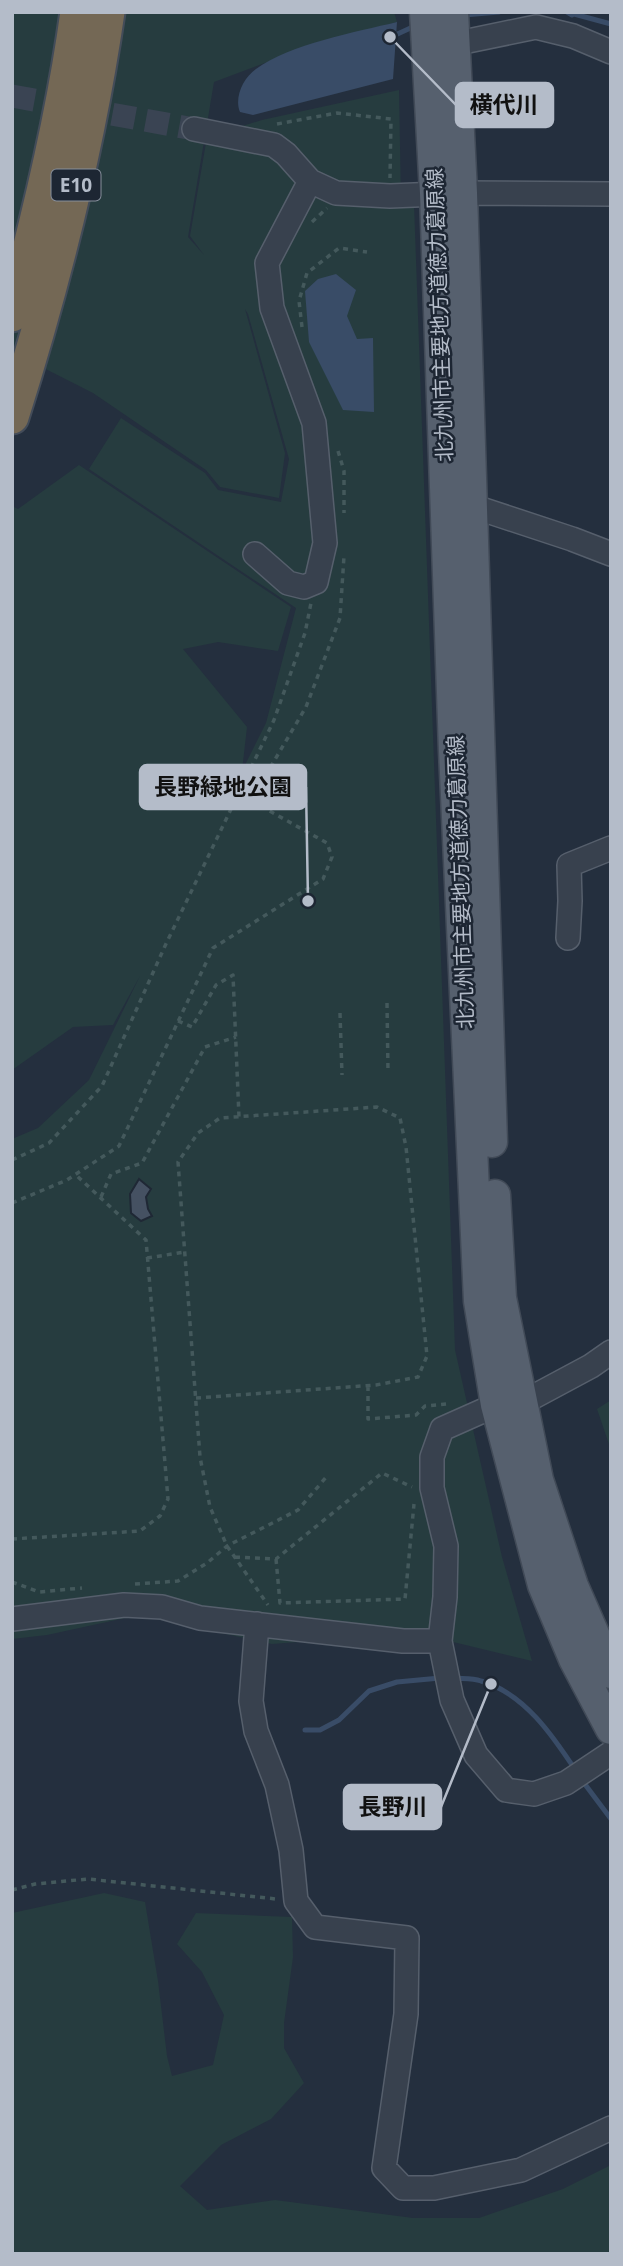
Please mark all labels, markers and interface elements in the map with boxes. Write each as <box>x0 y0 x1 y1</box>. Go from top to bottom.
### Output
callout: 横代川 <box>456 83 553 127</box>
text: 横代川 <box>470 88 539 120</box>
street label: 北九州市主要地方道徳力葛原線 <box>420 168 458 462</box>
road number: E10 <box>52 169 100 200</box>
street label: 北九州市主要地方道徳力葛原線 <box>441 735 479 1029</box>
callout: 長野緑地公園 <box>140 765 306 809</box>
text: 長野緑地公園 <box>154 770 292 802</box>
callout: 長野川 <box>344 1785 441 1829</box>
text: 長野川 <box>359 1790 428 1822</box>

